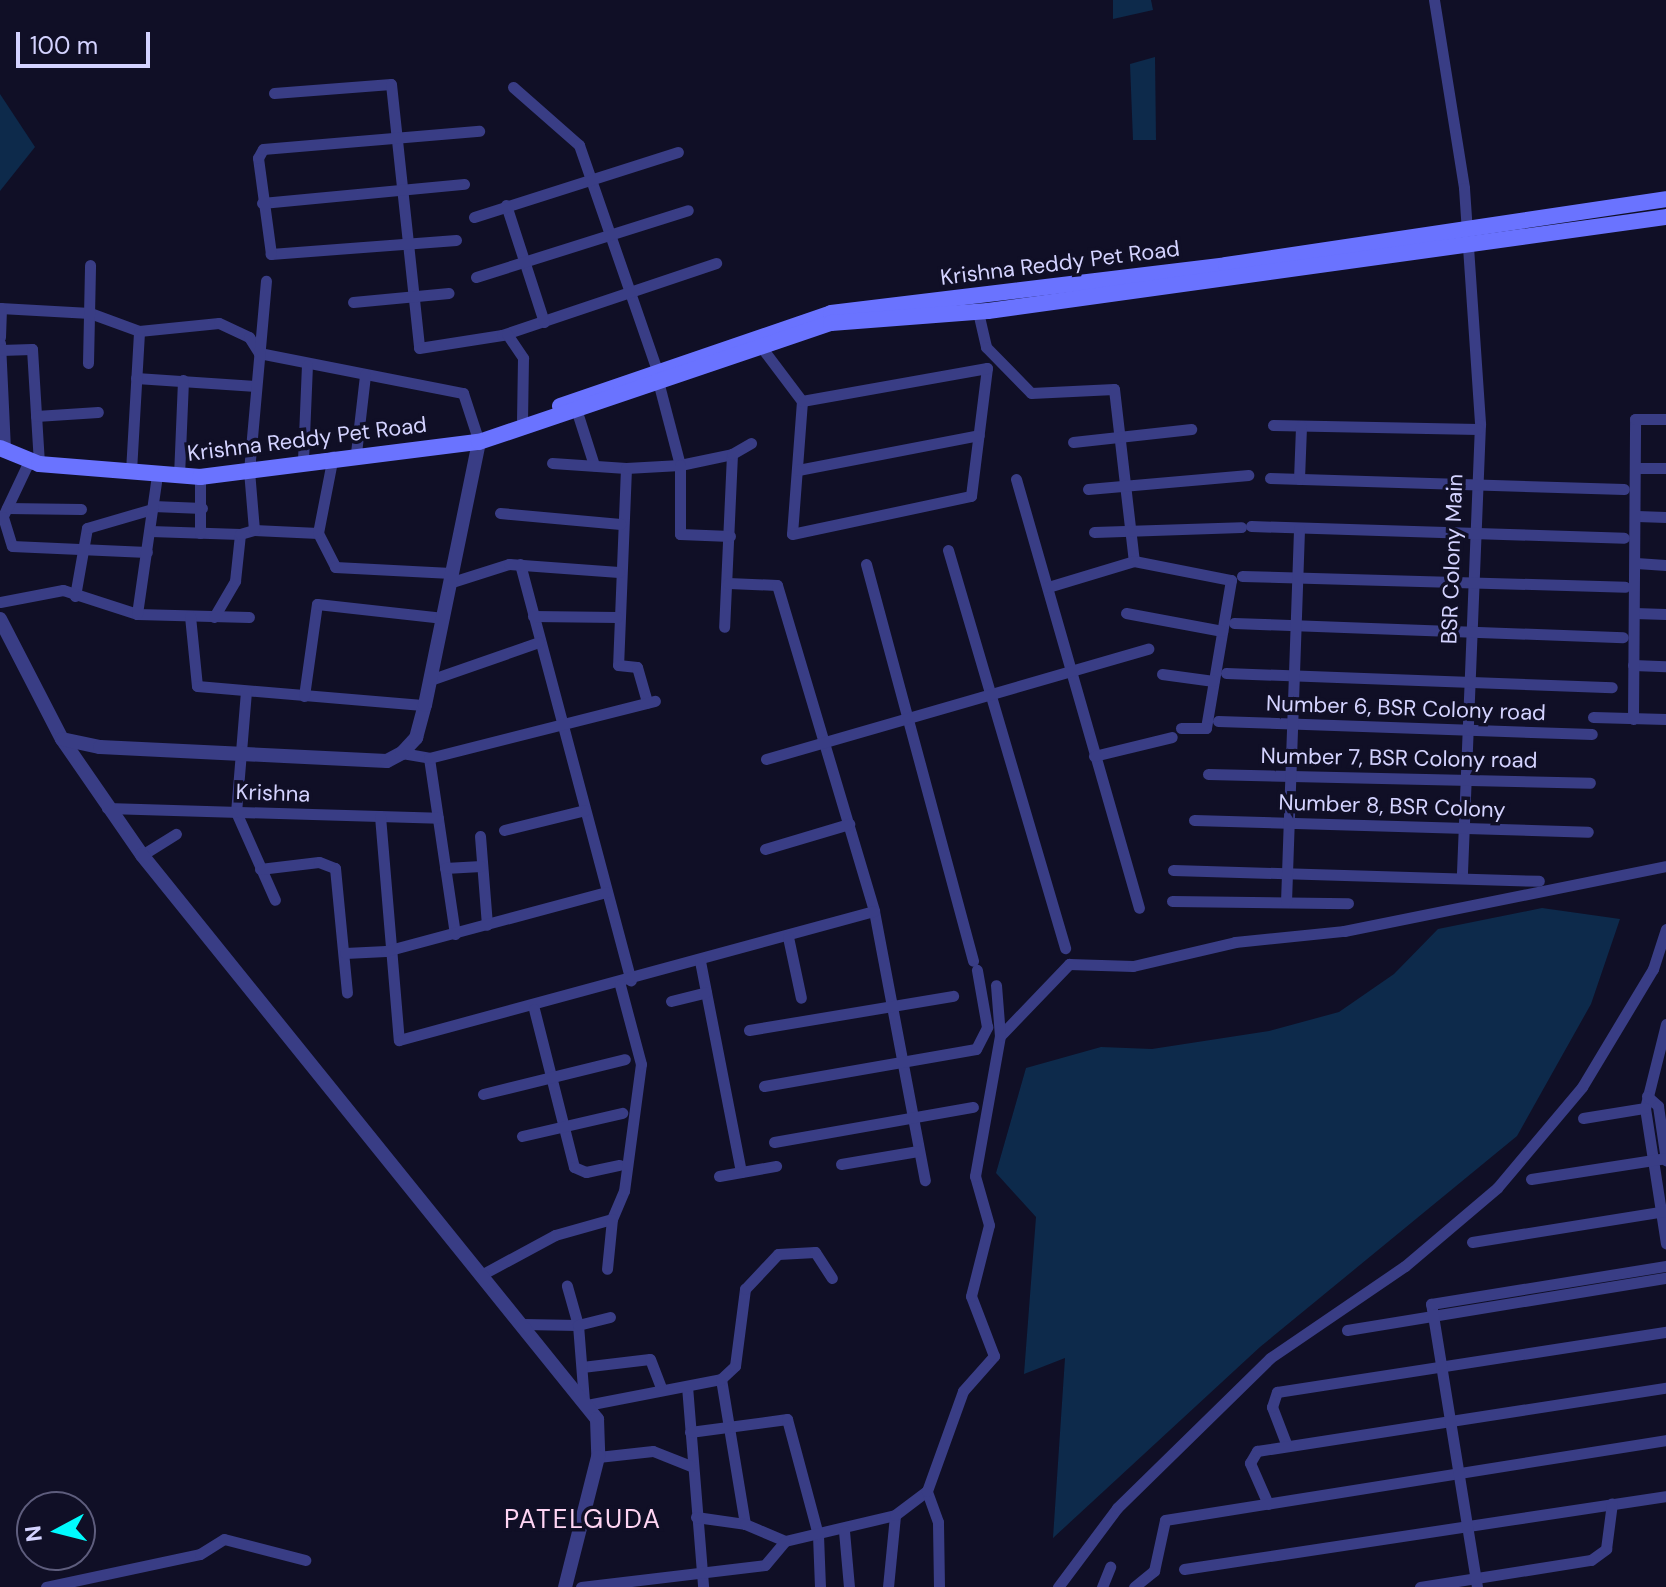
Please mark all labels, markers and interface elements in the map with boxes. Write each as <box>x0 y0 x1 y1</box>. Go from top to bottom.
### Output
scale bar <box>20 16 154 66</box>
text: 100 m <box>30 30 98 61</box>
street label: Krishna Reddy Pet Road <box>939 235 1181 291</box>
street label: Krishna Reddy Pet Road <box>186 411 428 467</box>
street label: BSR Colony Main <box>1436 473 1468 645</box>
street label: Number 6, BSR Colony road <box>1266 690 1546 726</box>
street label: Number 7, BSR Colony road <box>1260 742 1538 774</box>
street label: Krishna <box>235 779 311 807</box>
street label: Number 8, BSR Colony <box>1278 789 1506 823</box>
north arrow <box>16 1491 96 1571</box>
district label: PATELGUDA <box>504 1504 662 1536</box>
text: N <box>18 1524 49 1543</box>

